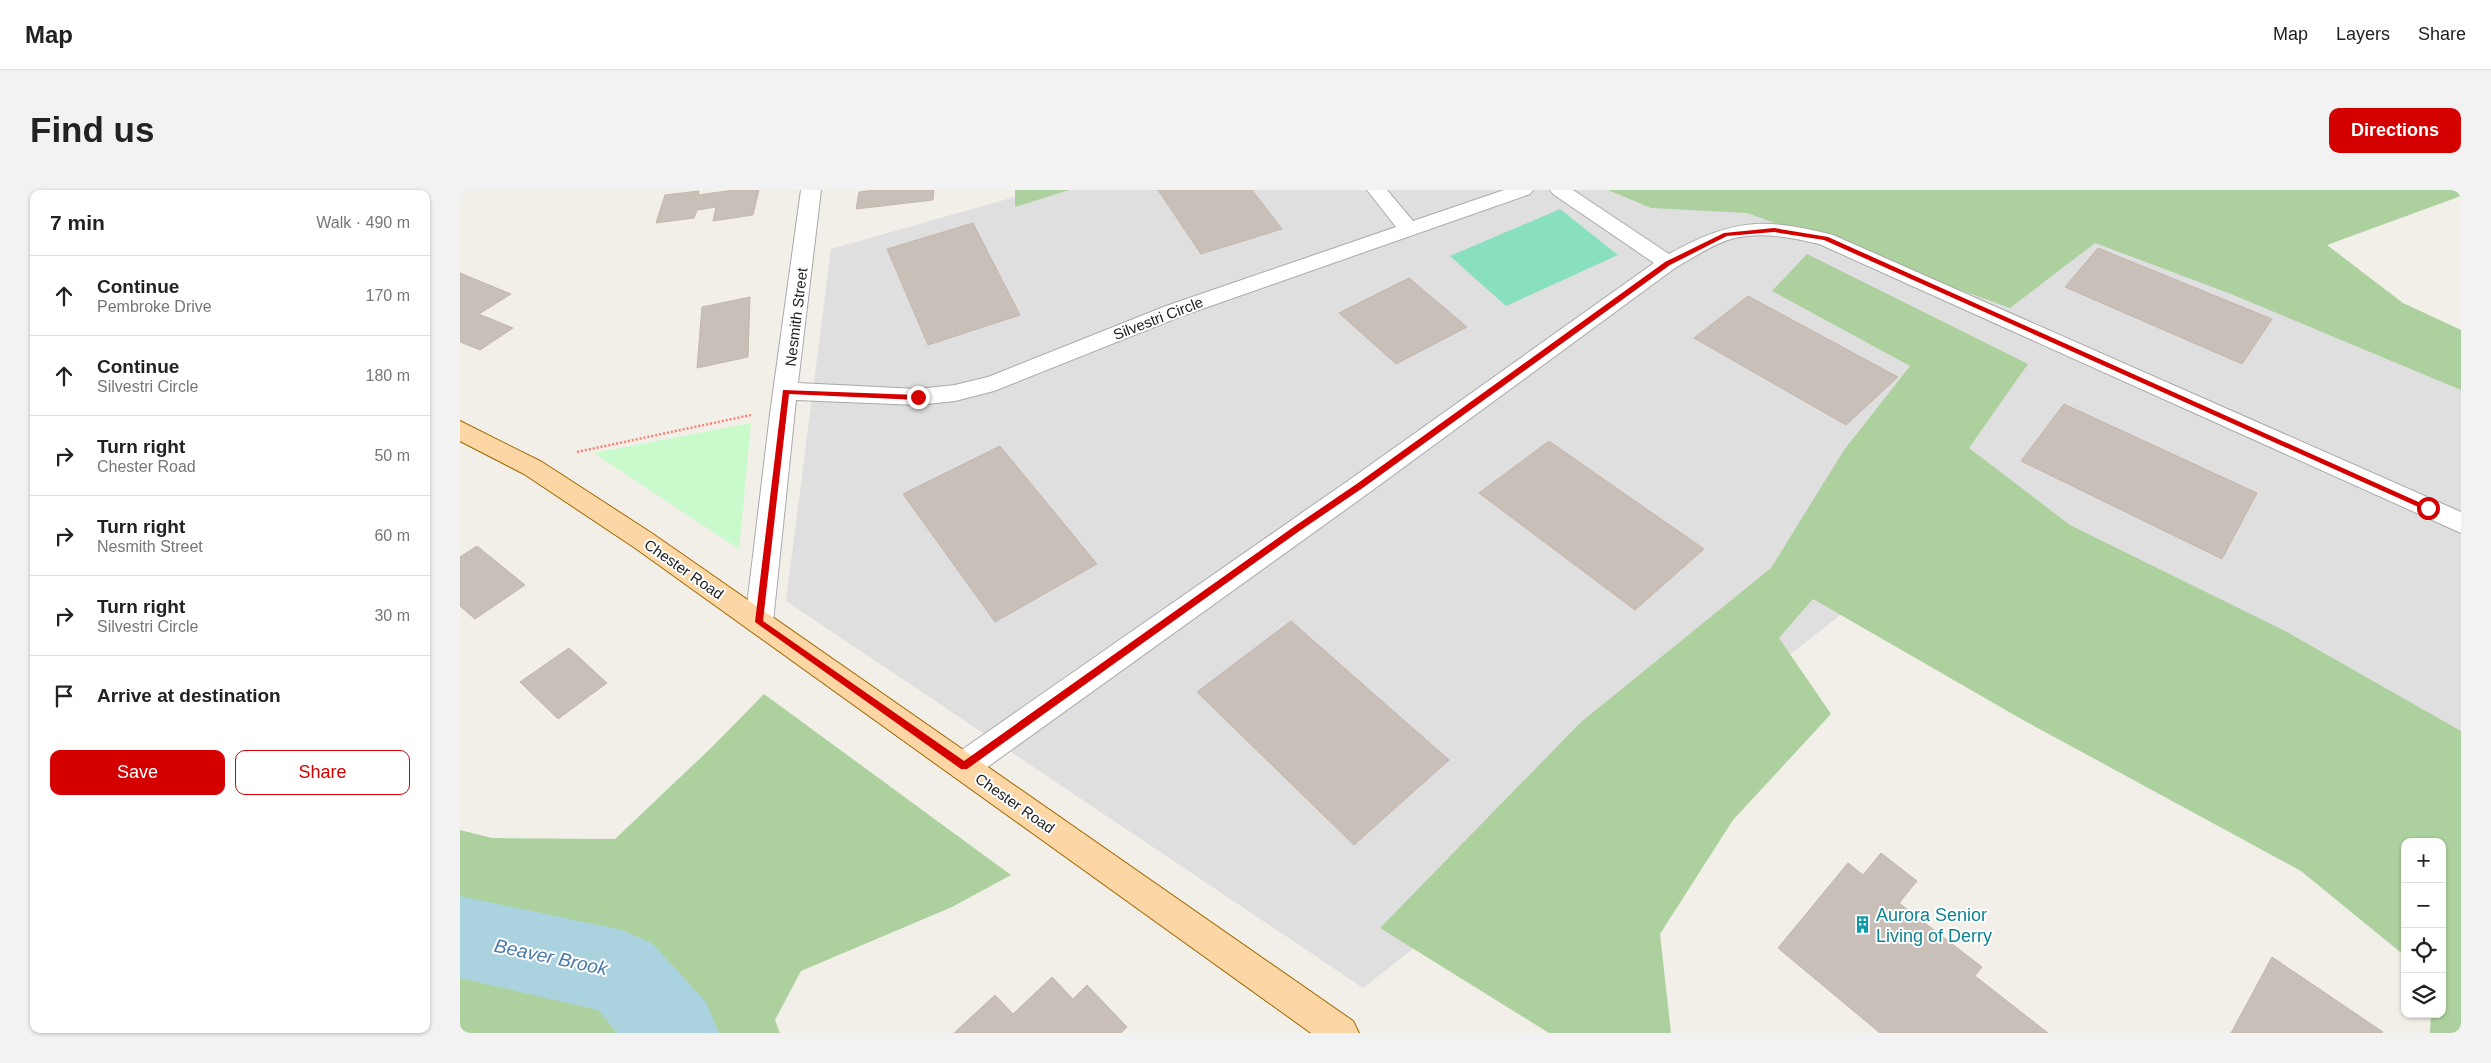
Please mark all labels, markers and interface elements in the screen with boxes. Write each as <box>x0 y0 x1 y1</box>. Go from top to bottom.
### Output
text: Map <box>25 21 73 48</box>
text: Map <box>2273 24 2308 44</box>
text: Layers <box>2336 24 2390 44</box>
text: Share <box>2418 24 2466 44</box>
button: Directions <box>2329 108 2461 153</box>
text: Find us <box>30 110 154 149</box>
text: 7 min <box>50 211 105 234</box>
text: Walk · 490 m <box>316 214 410 231</box>
street label: Nesmith Street <box>782 266 811 367</box>
text: Continue <box>97 276 179 297</box>
icon: ahead <box>50 282 78 310</box>
text: 170 m <box>366 287 410 304</box>
street label: Silvestri Circle <box>1111 293 1205 343</box>
text: Pembroke Drive <box>97 298 212 315</box>
text: Continue <box>97 356 179 377</box>
icon: ahead <box>50 362 78 390</box>
text: 180 m <box>366 367 410 384</box>
text: Silvestri Circle <box>97 378 198 395</box>
route end <box>907 386 930 409</box>
text: Turn right <box>97 436 185 457</box>
icon: right <box>50 442 78 470</box>
text: 50 m <box>374 447 410 464</box>
text: Chester Road <box>97 458 196 475</box>
route start <box>2417 497 2440 520</box>
text: Turn right <box>97 516 185 537</box>
icon: right <box>50 522 78 550</box>
text: 60 m <box>374 527 410 544</box>
street label: Chester Road <box>641 535 727 603</box>
text: Nesmith Street <box>97 538 203 555</box>
text: Turn right <box>97 596 185 617</box>
icon: right <box>50 602 78 630</box>
text: 30 m <box>374 607 410 624</box>
text: Silvestri Circle <box>97 618 198 635</box>
icon: arrive <box>50 682 78 710</box>
text: Arrive at destination <box>97 685 281 706</box>
button: Save <box>50 750 225 795</box>
button: Share <box>235 750 410 795</box>
street label: Chester Road <box>972 769 1058 837</box>
map controls <box>2401 838 2446 1018</box>
button: + <box>2401 838 2446 883</box>
button: − <box>2401 883 2446 928</box>
place label: Aurora Senior Living of Derry <box>1876 905 1992 946</box>
building icon: Aurora Senior Living of Derry <box>1852 915 1872 935</box>
button: locate <box>2401 928 2446 973</box>
water label: Beaver Brook <box>493 935 611 980</box>
button: layers <box>2401 973 2446 1018</box>

